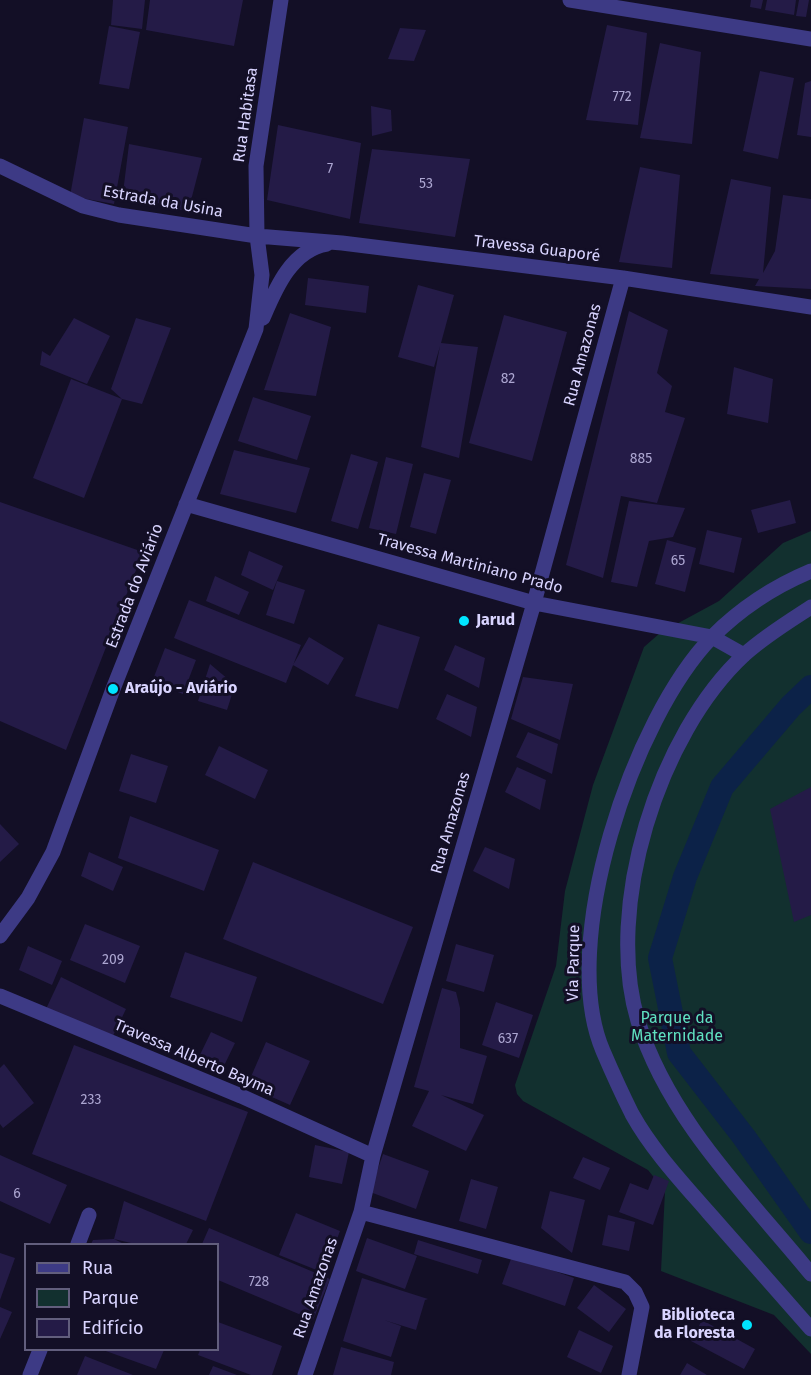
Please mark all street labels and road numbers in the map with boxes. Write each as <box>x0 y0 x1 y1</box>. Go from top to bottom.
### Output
street label: Rua Habitasa <box>230 66 262 164</box>
street label: Estrada da Usina <box>101 182 225 222</box>
street label: Travessa Guaporé <box>473 232 601 266</box>
street label: Rua Amazonas <box>560 302 606 408</box>
street label: Estrada do Aviário <box>102 521 168 651</box>
street label: Travessa Martiniano Prado <box>375 530 565 598</box>
street label: Rua Amazonas <box>427 770 475 876</box>
street label: Via Parque <box>564 924 584 1002</box>
street label: Travessa Alberto Bayma <box>111 1016 277 1100</box>
street label: Rua Amazonas <box>290 1235 342 1341</box>

